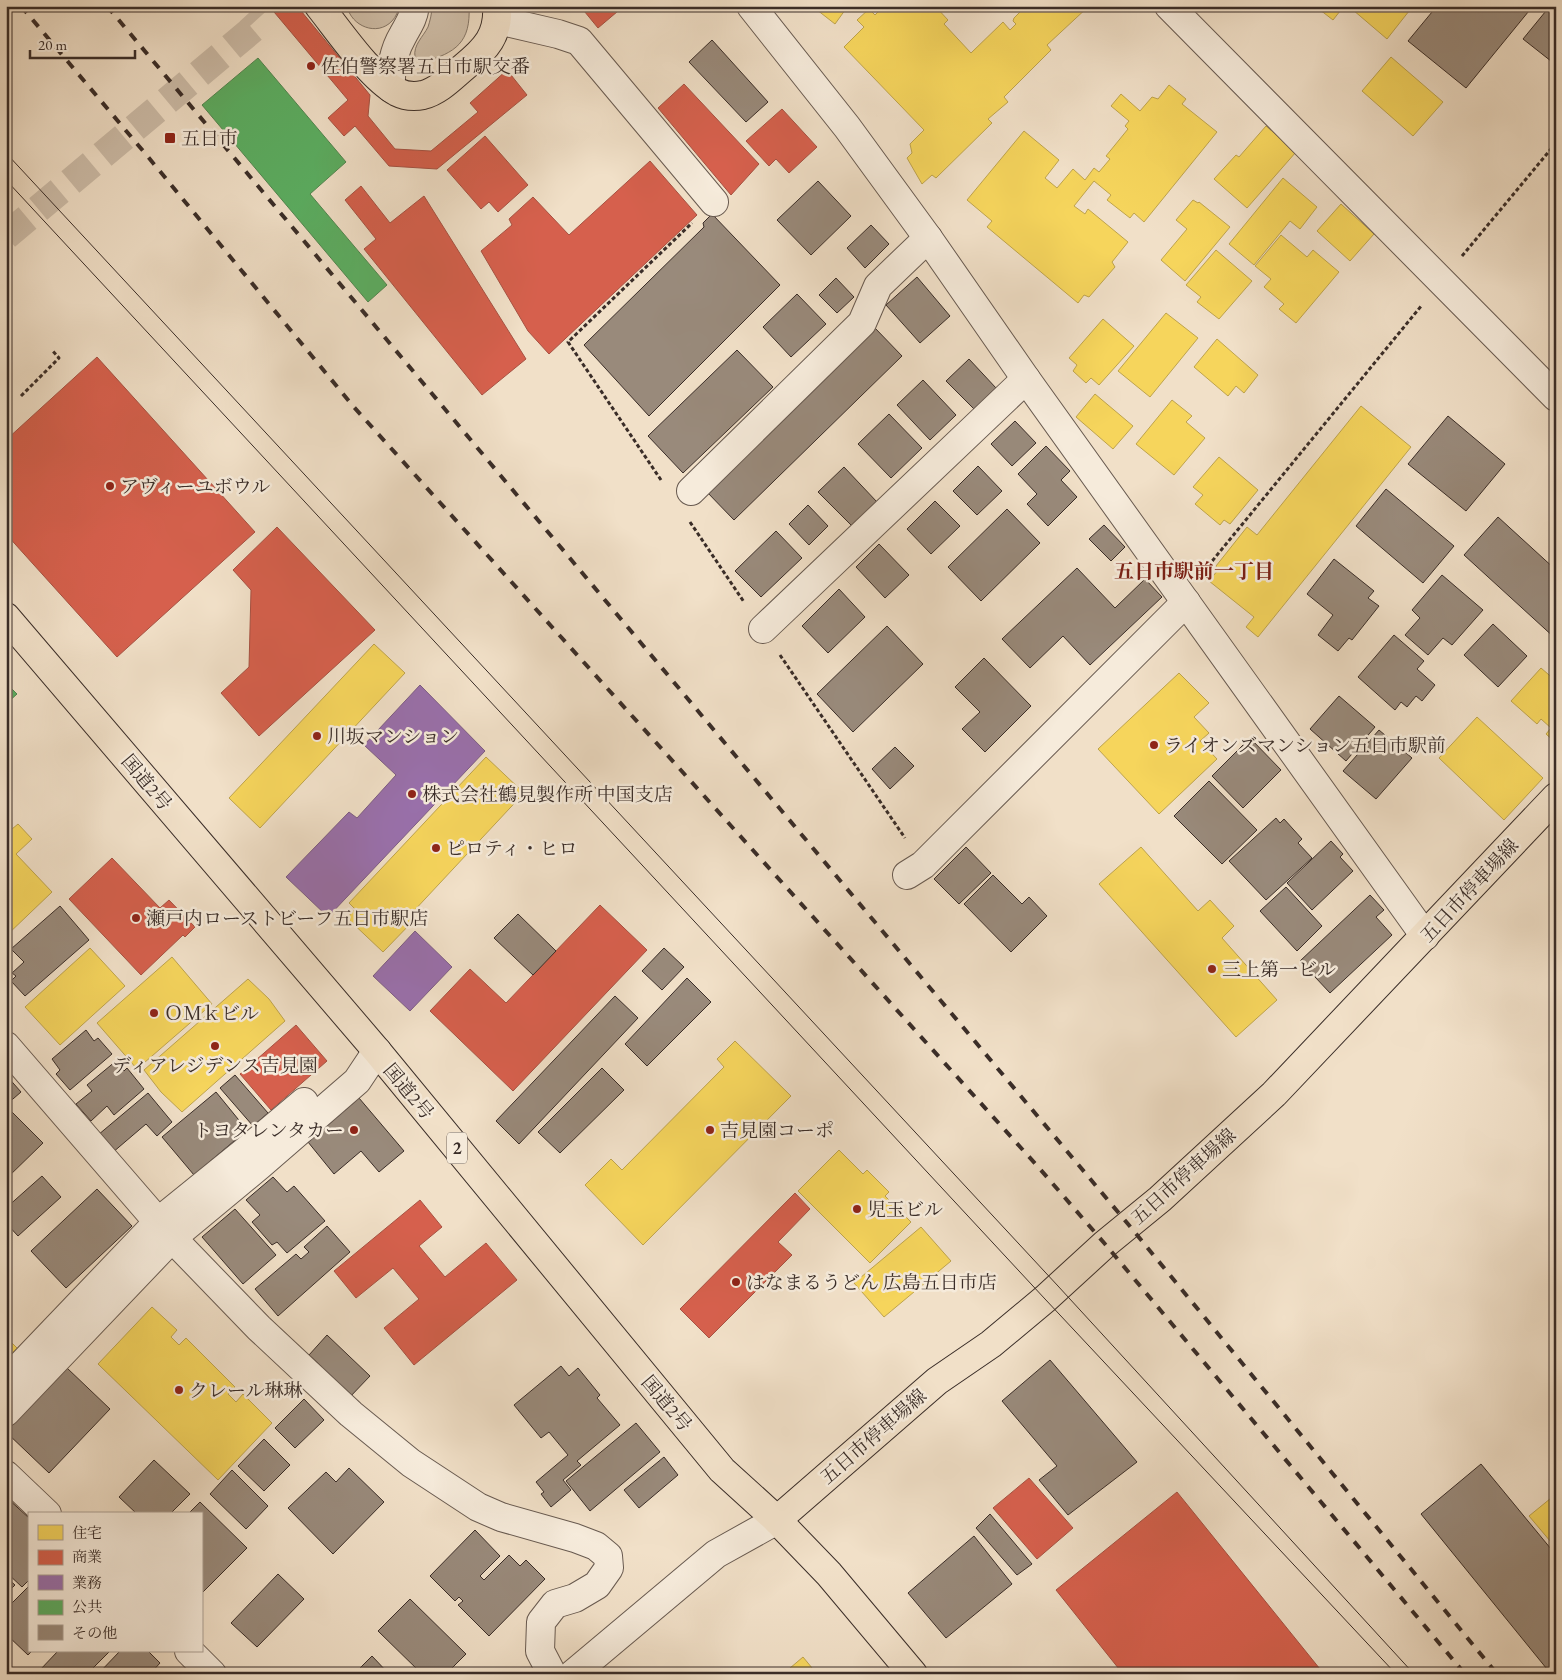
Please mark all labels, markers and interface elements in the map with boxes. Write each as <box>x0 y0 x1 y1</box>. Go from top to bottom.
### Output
scale bar <box>30 28 135 60</box>
text: 20 m <box>38 35 67 54</box>
place label: 佐伯警察署五日市駅交番 <box>321 54 530 79</box>
marker: 佐伯警察署五日市駅交番 <box>305 60 317 72</box>
place label: 五日市 <box>181 126 238 151</box>
marker: 五日市 <box>163 131 177 145</box>
place label: アヴィーユボウル <box>120 474 270 499</box>
marker: アヴィーユボウル <box>104 480 116 492</box>
district label: 五日市駅前一丁目 <box>1114 558 1274 584</box>
place label: 川坂マンション <box>327 724 459 749</box>
marker: 川坂マンション <box>311 730 323 742</box>
place label: ライオンズマンション五日市駅前 <box>1164 733 1446 758</box>
marker: ライオンズマンション五日市駅前 <box>1148 739 1160 751</box>
street label: 国道2号 <box>116 749 177 816</box>
place label: 株式会社鶴見製作所 中国支店 <box>422 782 673 807</box>
marker: 株式会社鶴見製作所 中国支店 <box>406 788 418 800</box>
street label: 五日市停車場線 <box>1415 833 1524 948</box>
place label: ピロティ・ヒロ <box>446 836 577 861</box>
marker: ピロティ・ヒロ <box>430 842 442 854</box>
place label: 瀬戸内ローストビーフ五日市駅店 <box>146 906 428 931</box>
marker: 瀬戸内ローストビーフ五日市駅店 <box>130 912 142 924</box>
place label: 三上第一ビル <box>1222 957 1336 982</box>
marker: 三上第一ビル <box>1206 963 1218 975</box>
place label: ＯＭｋビル <box>164 1001 259 1026</box>
marker: ＯＭｋビル <box>148 1007 160 1019</box>
marker: ディアレジデンス吉見園 <box>209 1040 221 1052</box>
place label: ディアレジデンス吉見園 <box>112 1053 318 1078</box>
street label: 国道2号 <box>378 1058 439 1125</box>
place label: トヨタレンタカー <box>193 1118 344 1143</box>
place label: 吉見園コーポ <box>720 1118 834 1143</box>
street label: 五日市停車場線 <box>1126 1123 1241 1230</box>
marker: トヨタレンタカー <box>348 1124 360 1136</box>
marker: 吉見園コーポ <box>704 1124 716 1136</box>
road number: 2 <box>447 1132 467 1164</box>
place label: 児玉ビル <box>867 1197 943 1222</box>
marker: 児玉ビル <box>851 1203 863 1215</box>
place label: はなまるうどん 広島五日市店 <box>746 1270 997 1295</box>
marker: はなまるうどん 広島五日市店 <box>730 1276 742 1288</box>
street label: 国道2号 <box>636 1370 697 1437</box>
place label: クレール琳琳 <box>189 1378 303 1403</box>
street label: 五日市停車場線 <box>815 1383 932 1489</box>
marker: クレール琳琳 <box>173 1384 185 1396</box>
legend <box>28 1512 202 1652</box>
text: 住宅 <box>72 1523 102 1542</box>
text: 商業 <box>72 1547 102 1566</box>
text: 業務 <box>72 1573 102 1592</box>
text: 公共 <box>72 1597 102 1616</box>
text: その他 <box>72 1623 117 1642</box>

